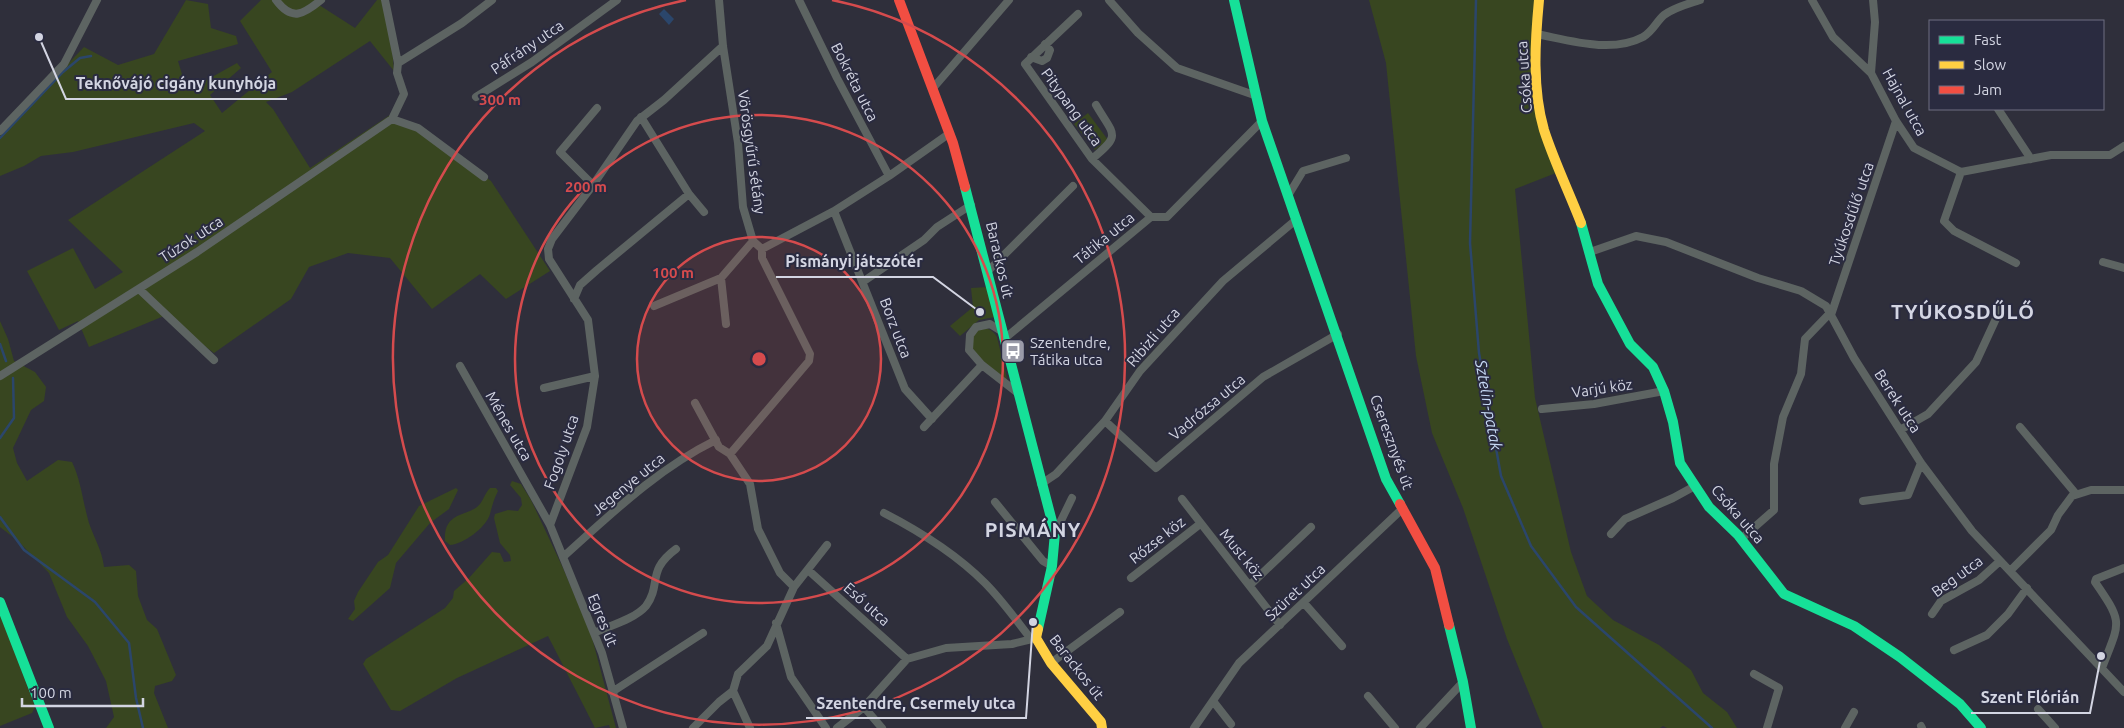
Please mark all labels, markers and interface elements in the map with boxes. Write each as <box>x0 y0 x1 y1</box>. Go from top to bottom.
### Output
street label: Páfrány utca <box>487 17 567 77</box>
legend <box>1929 20 2104 110</box>
text: Fast <box>1974 31 2002 48</box>
street label: Bokréta utca <box>828 40 882 124</box>
street label: Csóka utca <box>1513 40 1535 114</box>
text: Slow <box>1974 56 2007 73</box>
street label: Pitypang utca <box>1038 65 1106 149</box>
street label: Hajnal utca <box>1879 65 1931 139</box>
callout: Teknővájó cigány kunyhója <box>66 68 287 99</box>
text: Teknővájó cigány kunyhója <box>76 74 276 92</box>
text: Jam <box>1974 81 2002 98</box>
street label: Vörösgyűrű sétány <box>735 89 769 215</box>
text: 300 m <box>479 91 521 108</box>
street label: Tyúkosdűlő utca <box>1825 160 1877 268</box>
text: 200 m <box>565 178 607 195</box>
street label: Tátika utca <box>1070 208 1138 268</box>
street label: Túzok utca <box>156 212 226 266</box>
street label: Barackos út <box>983 220 1017 300</box>
callout: Pismányi játszótér <box>776 246 933 277</box>
text: Pismányi játszótér <box>785 252 923 270</box>
text: 100 m <box>652 264 694 281</box>
street label: Borz utca <box>877 295 915 361</box>
district label: TYÚKOSDŰLŐ <box>1891 299 2035 323</box>
street label: Ribizli utca <box>1123 304 1183 370</box>
place label: Szentendre, Tátika utca <box>1030 334 1111 368</box>
bus stop icon: Szentendre, Tátika utca <box>1000 338 1026 364</box>
centre of rings <box>750 350 768 368</box>
water label: Sztelin-patak <box>1472 357 1506 453</box>
street label: Berek utca <box>1871 366 1925 436</box>
street label: Vadrózsa utca <box>1166 370 1248 444</box>
street label: Varjú köz <box>1571 375 1634 401</box>
street label: Ménes utca <box>482 388 536 464</box>
street label: Cseresznyés út <box>1367 392 1417 492</box>
street label: Fogoly utca <box>540 412 582 492</box>
street label: Jegenye utca <box>588 449 668 519</box>
street label: Csóka utca <box>1708 481 1768 547</box>
street label: Rőzse köz <box>1126 513 1188 567</box>
district label: PISMÁNY <box>985 517 1081 541</box>
street label: Must köz <box>1216 525 1268 583</box>
street label: Beg utca <box>1928 552 1986 600</box>
street label: Szüret utca <box>1262 560 1328 624</box>
street label: Eső utca <box>840 579 894 629</box>
street label: Egres út <box>585 591 621 649</box>
street label: Barackos út <box>1046 631 1108 703</box>
scale bar <box>22 676 144 708</box>
callout: Szent Flórián <box>1971 682 2090 713</box>
text: 100 m <box>30 684 72 701</box>
callout: Szentendre, Csermely utca <box>806 687 1026 718</box>
text: Szent Flórián <box>1981 688 2079 706</box>
text: Szentendre, Csermely utca <box>816 694 1016 712</box>

